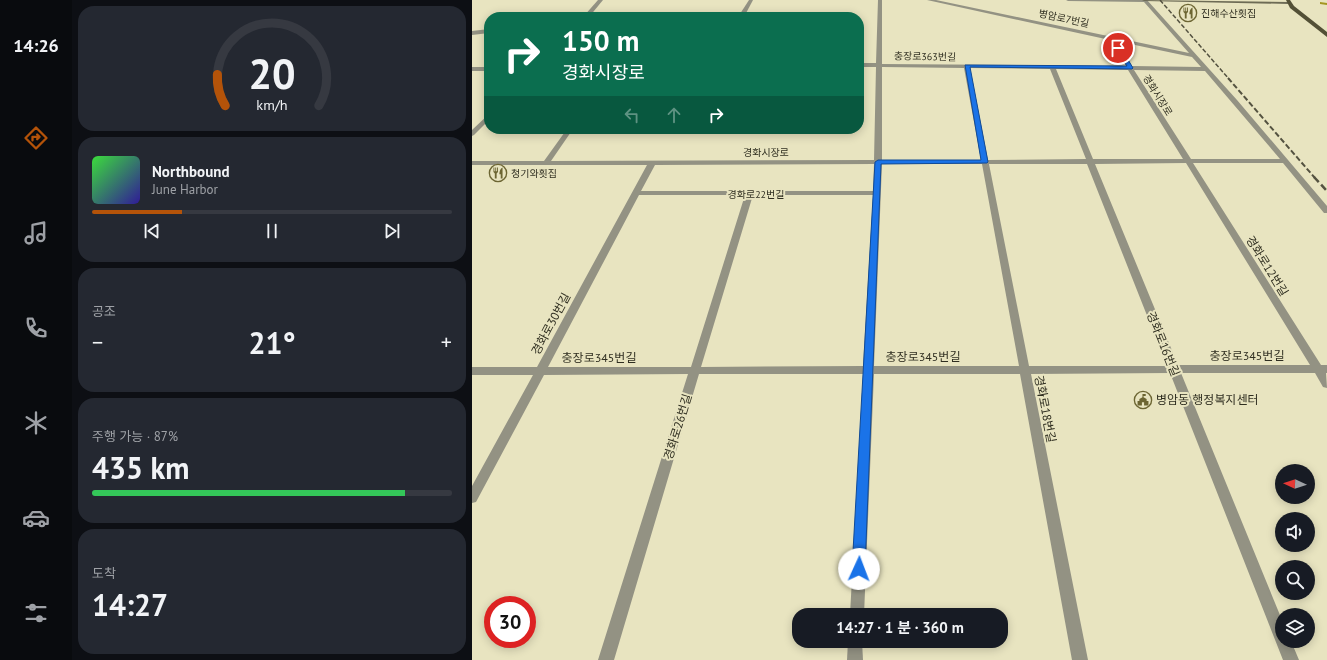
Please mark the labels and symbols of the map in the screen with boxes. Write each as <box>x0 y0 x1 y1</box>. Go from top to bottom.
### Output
restaurant icon: 진해수산횟집 <box>1178 3 1198 23</box>
street label: 병암로7번길 <box>1037 7 1090 30</box>
place label: 진해수산횟집 <box>1201 7 1256 20</box>
pin <box>1101 31 1135 65</box>
street label: 충장로363번길 <box>894 49 956 64</box>
street label: 경화시장로 <box>1140 72 1175 118</box>
street label: 경화시장로 <box>743 146 789 159</box>
restaurant icon: 청기와횟집 <box>488 163 508 183</box>
place label: 청기와횟집 <box>511 167 557 180</box>
street label: 경화로22번길 <box>728 188 784 201</box>
street label: 경화로12번길 <box>1243 233 1292 299</box>
street label: 경화로30번길 <box>528 290 573 357</box>
street label: 경화로16번길 <box>1144 309 1183 378</box>
street label: 충장로345번길 <box>1210 348 1284 363</box>
street label: 충장로345번길 <box>886 349 960 364</box>
street label: 충장로345번길 <box>562 350 636 365</box>
street label: 경화로18번길 <box>1032 374 1059 444</box>
public building icon: 병암동 행정복지센터 <box>1133 390 1153 410</box>
street label: 경화로26번길 <box>660 392 695 462</box>
place label: 병암동 행정복지센터 <box>1156 392 1259 407</box>
north arrow <box>1275 464 1315 504</box>
position arrow <box>838 548 880 590</box>
speed limit sign: 30 <box>484 596 536 648</box>

